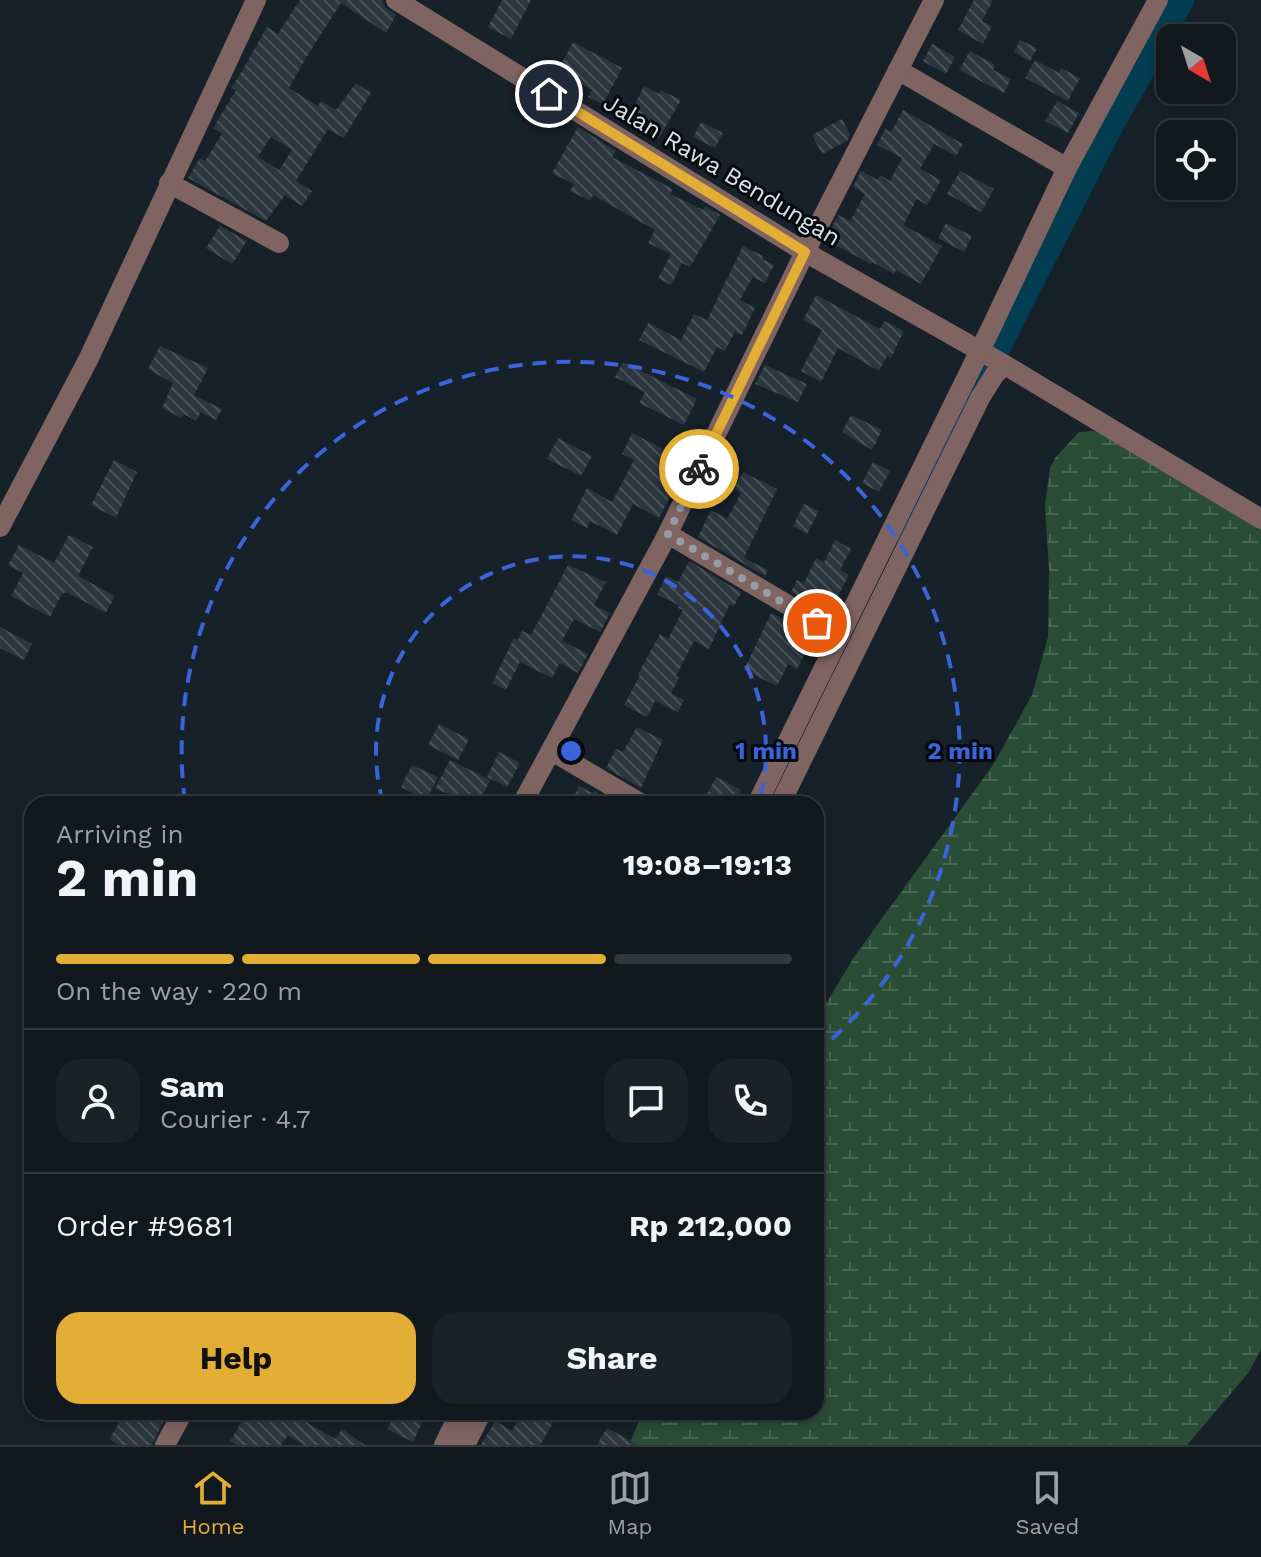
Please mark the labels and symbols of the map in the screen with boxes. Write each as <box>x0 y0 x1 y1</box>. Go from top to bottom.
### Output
north arrow <box>1156 24 1236 104</box>
pin <box>515 60 583 128</box>
street label: Jalan Rawa Bendungan <box>599 88 845 252</box>
courier <box>659 429 739 509</box>
pin <box>783 589 851 657</box>
centre of rings <box>557 737 585 765</box>
text: 1 min <box>735 737 797 765</box>
text: 2 min <box>927 737 993 765</box>

